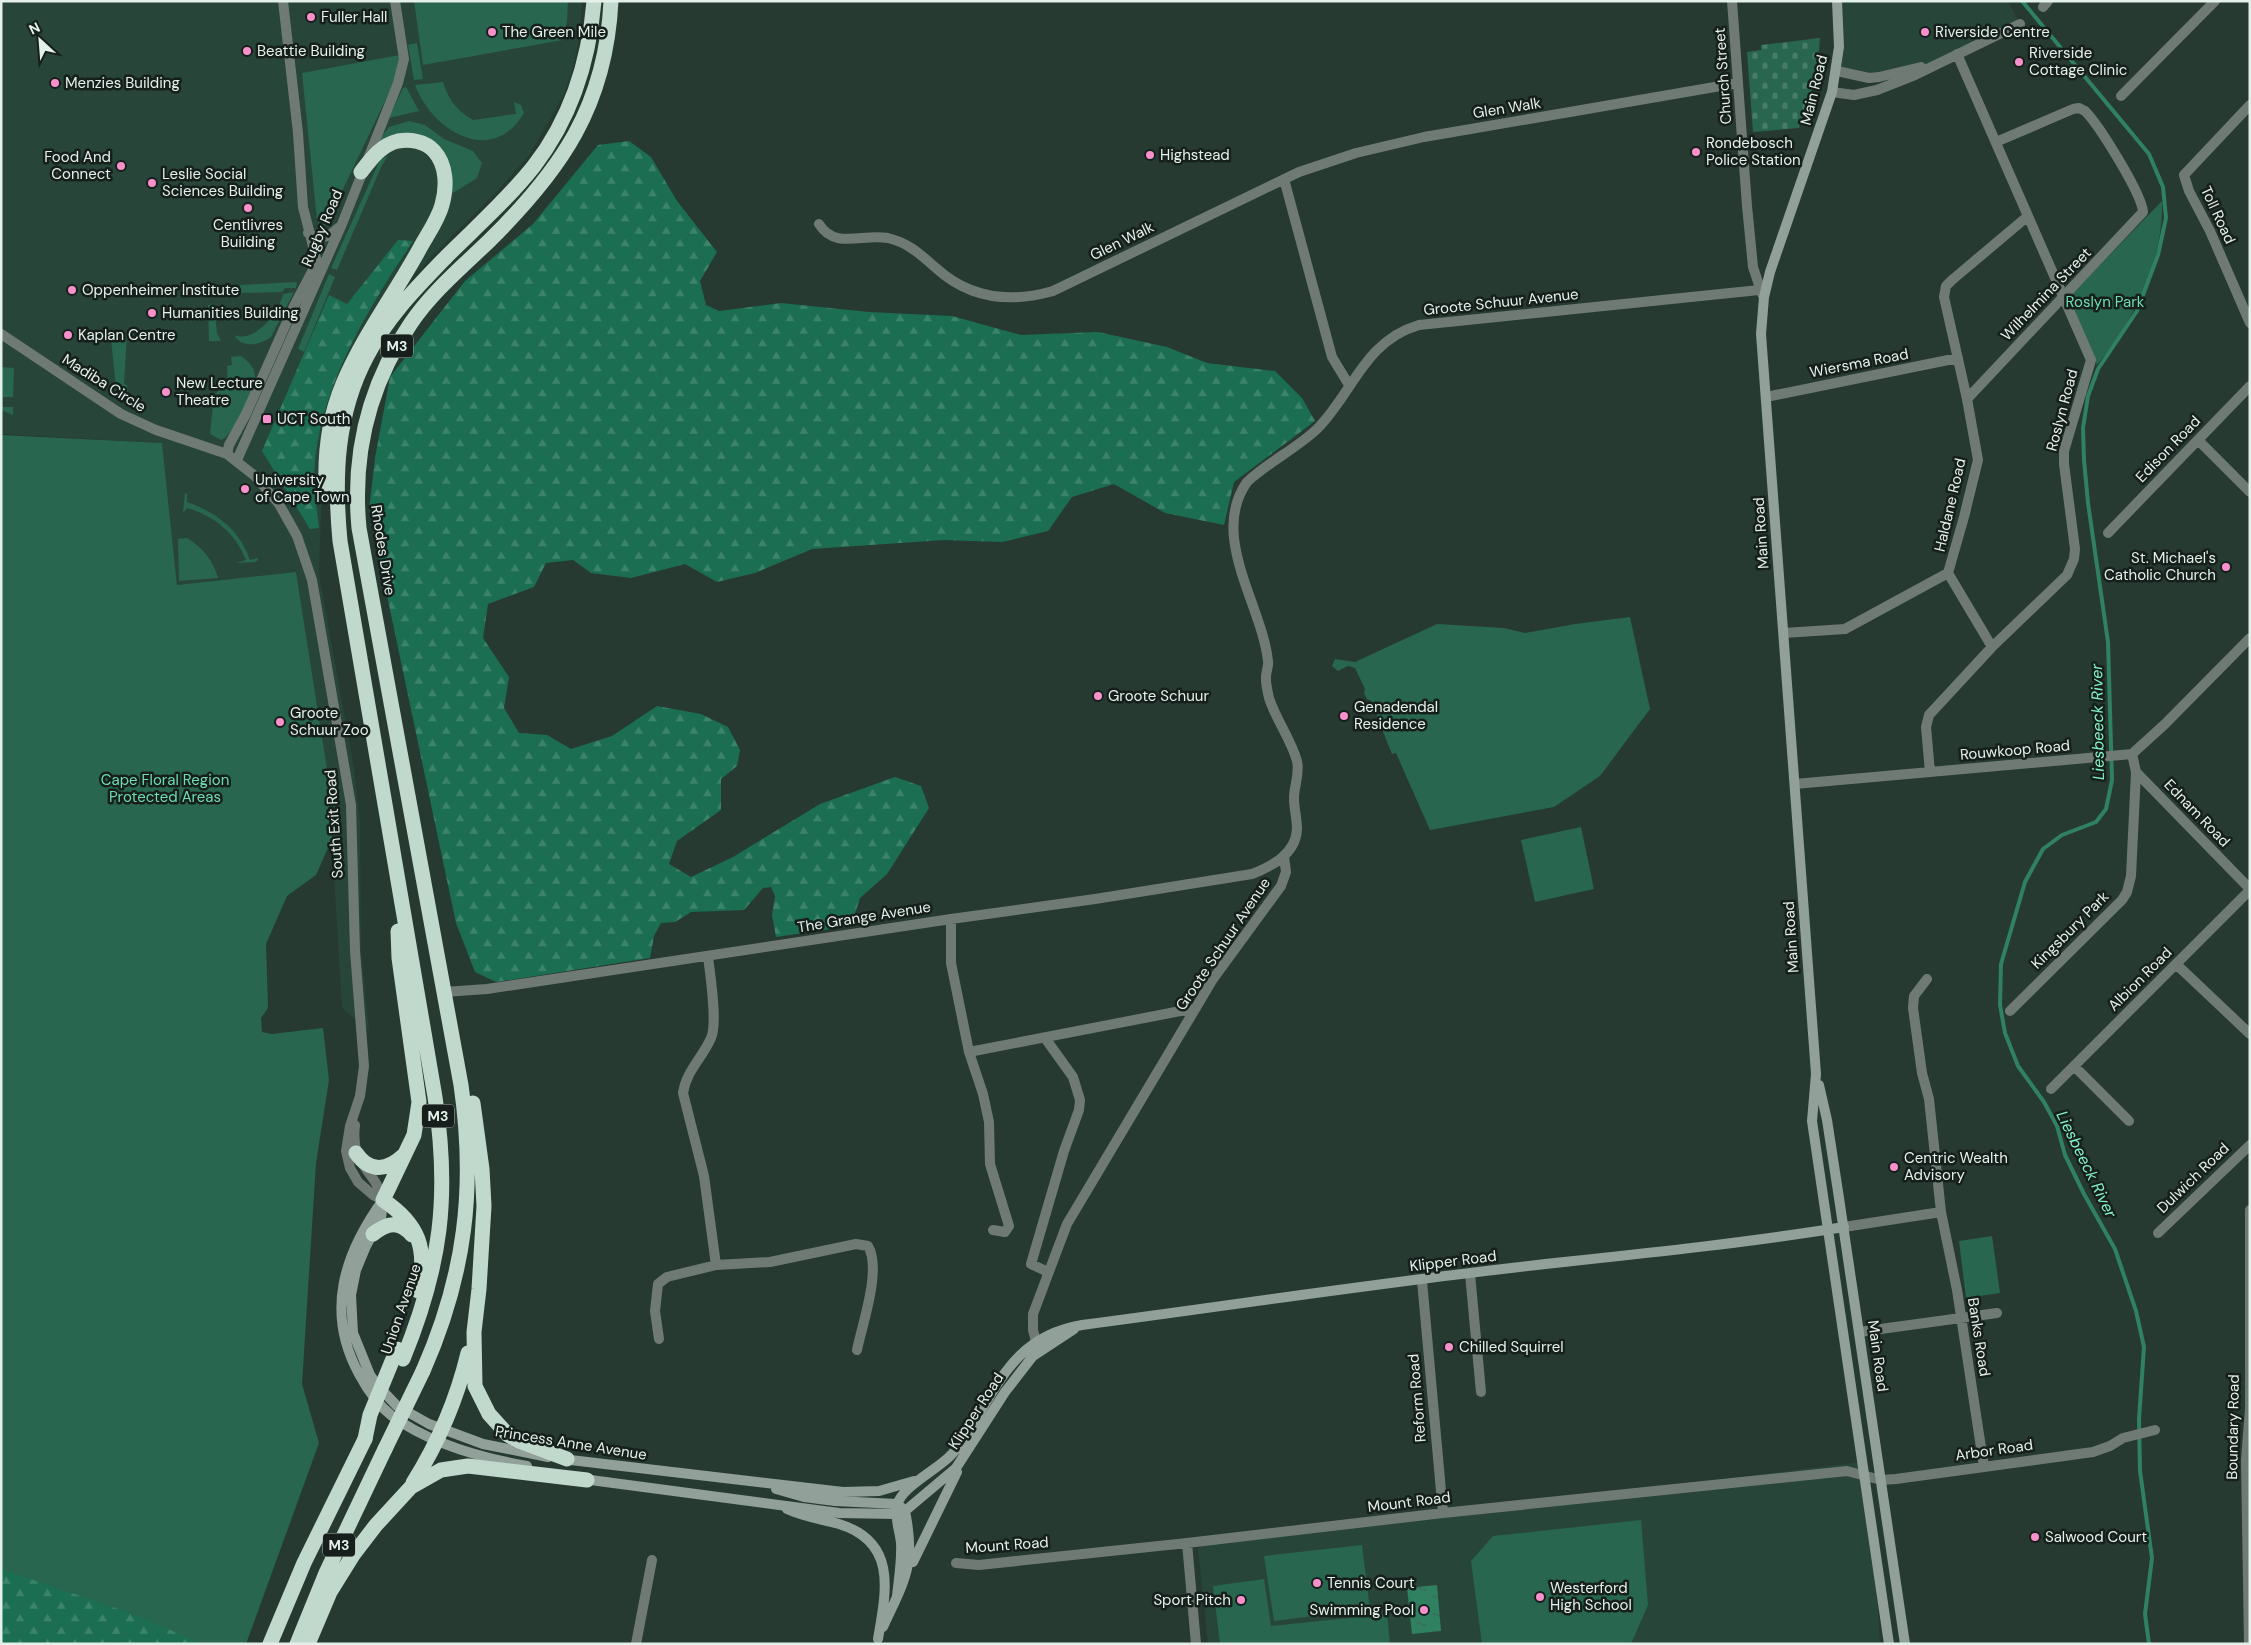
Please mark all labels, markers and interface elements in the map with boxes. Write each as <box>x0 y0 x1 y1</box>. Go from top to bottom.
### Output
place label: Fuller Hall <box>321 7 387 27</box>
marker: Fuller Hall <box>305 11 317 23</box>
north arrow <box>15 15 65 65</box>
text: N <box>26 18 43 39</box>
place label: The Green Mile <box>502 22 606 42</box>
place label: Riverside Centre <box>1935 22 2050 42</box>
marker: The Green Mile <box>486 26 498 38</box>
marker: Riverside Centre <box>1919 26 1931 38</box>
street label: Church Street <box>1710 27 1736 125</box>
place label: Beattie Building <box>257 41 365 61</box>
place label: Riverside Cottage Clinic <box>2029 43 2127 80</box>
marker: Beattie Building <box>241 45 253 57</box>
street label: Main Road <box>1796 53 1832 127</box>
marker: Riverside Cottage Clinic <box>2013 56 2025 68</box>
place label: Menzies Building <box>65 73 180 93</box>
marker: Menzies Building <box>49 77 61 89</box>
street label: Glen Walk <box>1472 93 1543 123</box>
place label: Rondebosch Police Station <box>1706 133 1801 170</box>
place label: Highstead <box>1160 145 1230 165</box>
marker: Rondebosch Police Station <box>1690 146 1702 158</box>
place label: Food And Connect <box>44 147 111 184</box>
marker: Highstead <box>1144 149 1156 161</box>
marker: Food And Connect <box>115 160 127 172</box>
place label: Leslie Social Sciences Building <box>162 164 283 201</box>
marker: Leslie Social Sciences Building <box>146 177 158 189</box>
street label: Toll Road <box>2196 183 2240 247</box>
street label: Rugby Road <box>297 186 347 270</box>
marker: Centlivres Building <box>242 202 254 214</box>
place label: Centlivres Building <box>213 215 283 252</box>
street label: Glen Walk <box>1087 217 1158 265</box>
street label: Wilhelmina Street <box>1996 243 2096 345</box>
place label: Oppenheimer Institute <box>82 280 239 300</box>
marker: Oppenheimer Institute <box>66 284 78 296</box>
street label: Groote Schuur Avenue <box>1422 284 1580 320</box>
park label: Roslyn Park <box>2066 292 2145 312</box>
place label: Humanities Building <box>162 303 299 323</box>
marker: Humanities Building <box>146 307 158 319</box>
place label: Kaplan Centre <box>78 325 176 345</box>
marker: Kaplan Centre <box>62 329 74 341</box>
road number: M3 <box>381 334 413 358</box>
street label: Wiersma Road <box>1808 344 1910 382</box>
street label: Madiba Circle <box>58 349 150 417</box>
street label: Roslyn Road <box>2041 367 2083 453</box>
place label: New Lecture Theatre <box>176 373 263 410</box>
marker: New Lecture Theatre <box>160 386 172 398</box>
place label: UCT South <box>277 409 350 429</box>
street label: Edison Road <box>2131 411 2205 487</box>
marker: UCT South <box>261 413 273 425</box>
street label: Haldane Road <box>1930 456 1970 554</box>
place label: University of Cape Town <box>255 470 350 507</box>
marker: University of Cape Town <box>239 483 251 495</box>
street label: Main Road <box>1749 496 1773 570</box>
street label: Rhodes Drive <box>366 503 400 597</box>
place label: St. Michael's Catholic Church <box>2104 548 2216 585</box>
marker: St. Michael's Catholic Church <box>2220 561 2232 573</box>
water label: Liesbeeck River <box>2086 663 2109 780</box>
place label: Groote Schuur <box>1108 686 1209 706</box>
marker: Groote Schuur <box>1092 690 1104 702</box>
place label: Genadendal Residence <box>1354 697 1438 734</box>
place label: Groote Schuur Zoo <box>290 703 369 740</box>
marker: Genadendal Residence <box>1338 710 1350 722</box>
marker: Groote Schuur Zoo <box>274 716 286 728</box>
street label: Rouwkoop Road <box>1959 735 2071 765</box>
street label: South Exit Road <box>320 769 348 879</box>
park label: Cape Floral Region Protected Areas <box>101 770 229 807</box>
street label: Ednam Road <box>2160 775 2234 851</box>
street label: Groote Schuur Avenue <box>1171 874 1275 1014</box>
street label: Kingsbury Park <box>2027 886 2114 973</box>
street label: The Grange Avenue <box>796 897 932 937</box>
street label: Main Road <box>1779 900 1803 974</box>
street label: Albion Road <box>2104 943 2176 1015</box>
road number: M3 <box>422 1104 454 1128</box>
water label: Liesbeeck River <box>2052 1107 2122 1222</box>
street label: Dulwich Road <box>2152 1138 2234 1218</box>
place label: Centric Wealth Advisory <box>1904 1148 2008 1185</box>
marker: Centric Wealth Advisory <box>1888 1161 1900 1173</box>
street label: Klipper Road <box>1408 1246 1498 1276</box>
street label: Union Avenue <box>376 1261 426 1357</box>
street label: Banks Road <box>1963 1296 1995 1378</box>
street label: Main Road <box>1863 1319 1893 1393</box>
place label: Chilled Squirrel <box>1459 1337 1564 1357</box>
marker: Chilled Squirrel <box>1443 1341 1455 1353</box>
street label: Reform Road <box>1403 1353 1431 1443</box>
street label: Klipper Road <box>944 1369 1008 1453</box>
street label: Boundary Road <box>2222 1374 2244 1480</box>
street label: Princess Anne Avenue <box>494 1421 648 1465</box>
street label: Arbor Road <box>1954 1435 2034 1465</box>
street label: Mount Road <box>1366 1487 1452 1517</box>
place label: Salwood Court <box>2045 1527 2147 1547</box>
marker: Salwood Court <box>2029 1531 2041 1543</box>
street label: Mount Road <box>965 1532 1049 1558</box>
road number: M3 <box>323 1534 355 1556</box>
place label: Tennis Court <box>1327 1573 1415 1593</box>
marker: Tennis Court <box>1311 1577 1323 1589</box>
place label: Westerford High School <box>1550 1578 1632 1615</box>
place label: Sport Pitch <box>1153 1590 1231 1610</box>
marker: Westerford High School <box>1534 1591 1546 1603</box>
marker: Sport Pitch <box>1235 1594 1247 1606</box>
place label: Swimming Pool <box>1310 1600 1414 1620</box>
marker: Swimming Pool <box>1418 1604 1430 1616</box>

